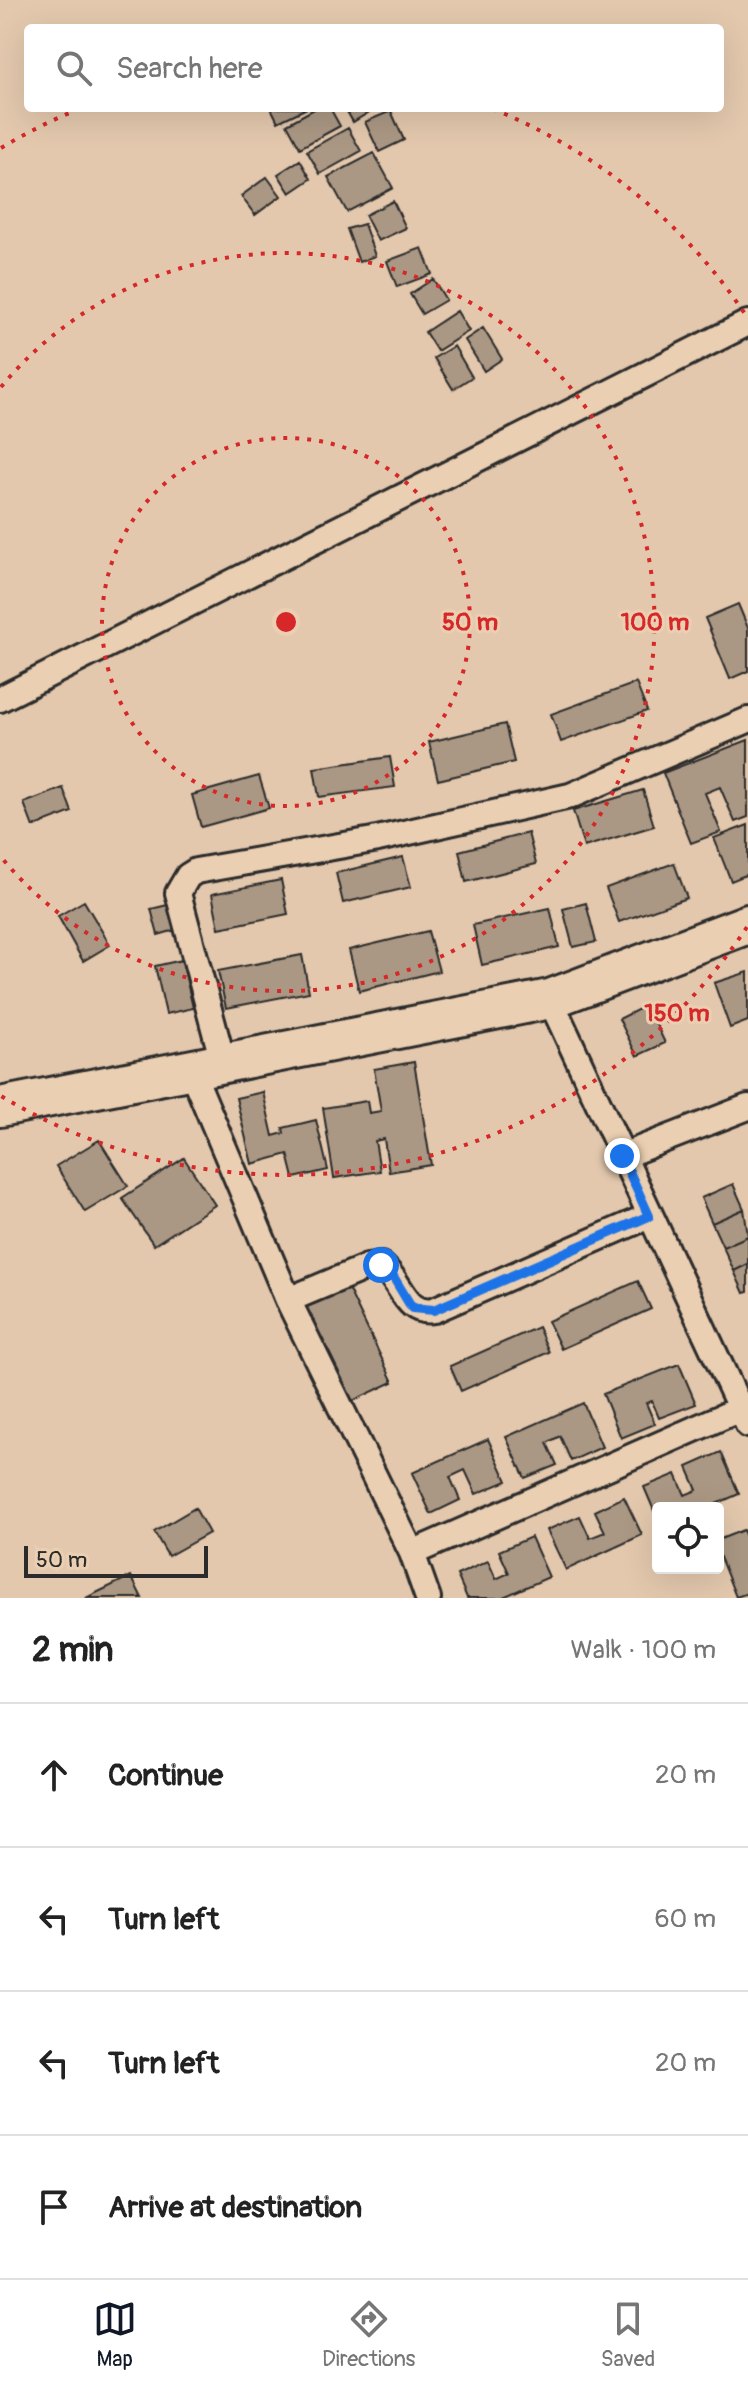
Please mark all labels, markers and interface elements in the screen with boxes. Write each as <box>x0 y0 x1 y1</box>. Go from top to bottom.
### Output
search box <box>24 24 724 112</box>
icon: search <box>52 46 96 90</box>
text: Search here <box>116 50 263 87</box>
centre of rings <box>272 608 300 636</box>
text: 50 m <box>442 608 498 637</box>
text: 100 m <box>621 608 689 637</box>
text: 150 m <box>644 999 710 1028</box>
route end <box>604 1138 640 1174</box>
route start <box>363 1247 399 1283</box>
map controls <box>652 1502 724 1574</box>
button: locate <box>652 1502 724 1574</box>
scale bar <box>24 1542 208 1578</box>
text: 50 m <box>36 1546 87 1574</box>
text: 2 min <box>32 1629 114 1672</box>
text: Walk · 100 m <box>571 1634 716 1666</box>
icon: ahead <box>32 1753 76 1797</box>
text: Continue <box>108 1757 223 1794</box>
text: 20 m <box>655 1759 716 1791</box>
icon: left <box>32 1897 76 1941</box>
text: Turn left <box>108 1901 219 1938</box>
text: 60 m <box>654 1903 716 1935</box>
icon: left <box>32 2041 76 2085</box>
text: Turn left <box>108 2045 219 2082</box>
text: 20 m <box>655 2047 716 2079</box>
icon: arrive <box>32 2185 76 2229</box>
text: Arrive at destination <box>108 2189 362 2226</box>
tab: Map <box>93 2297 137 2373</box>
tab: Directions <box>322 2297 415 2373</box>
tab: Saved <box>601 2297 655 2373</box>

